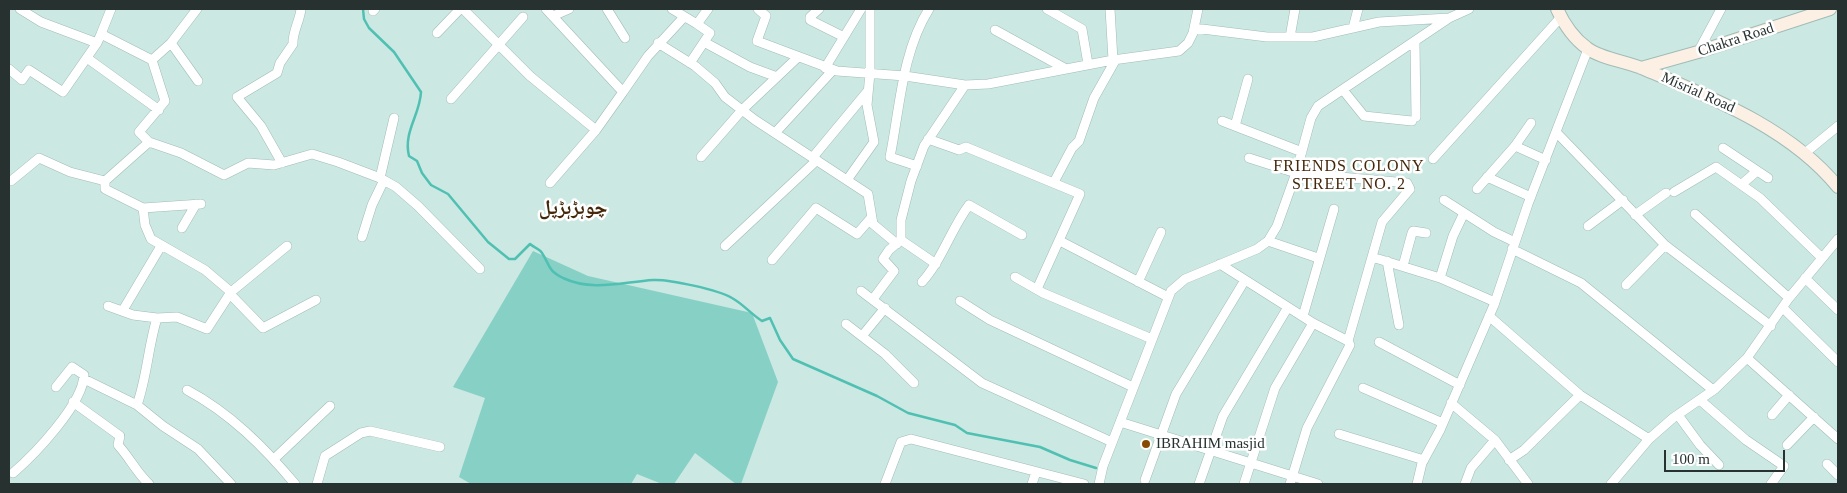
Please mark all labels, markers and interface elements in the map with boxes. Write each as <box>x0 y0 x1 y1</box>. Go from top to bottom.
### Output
street label: Chakra Road <box>1696 19 1776 61</box>
street label: Misrial Road <box>1658 69 1738 117</box>
district label: FRIENDS COLONY STREET NO. 2 <box>1272 157 1426 195</box>
district label: چوہڑہڑپل <box>539 197 607 221</box>
place label: IBRAHIM masjid <box>1156 435 1265 453</box>
marker: IBRAHIM masjid <box>1140 438 1152 450</box>
scale bar <box>1667 440 1788 472</box>
text: 100 m <box>1672 451 1710 467</box>

